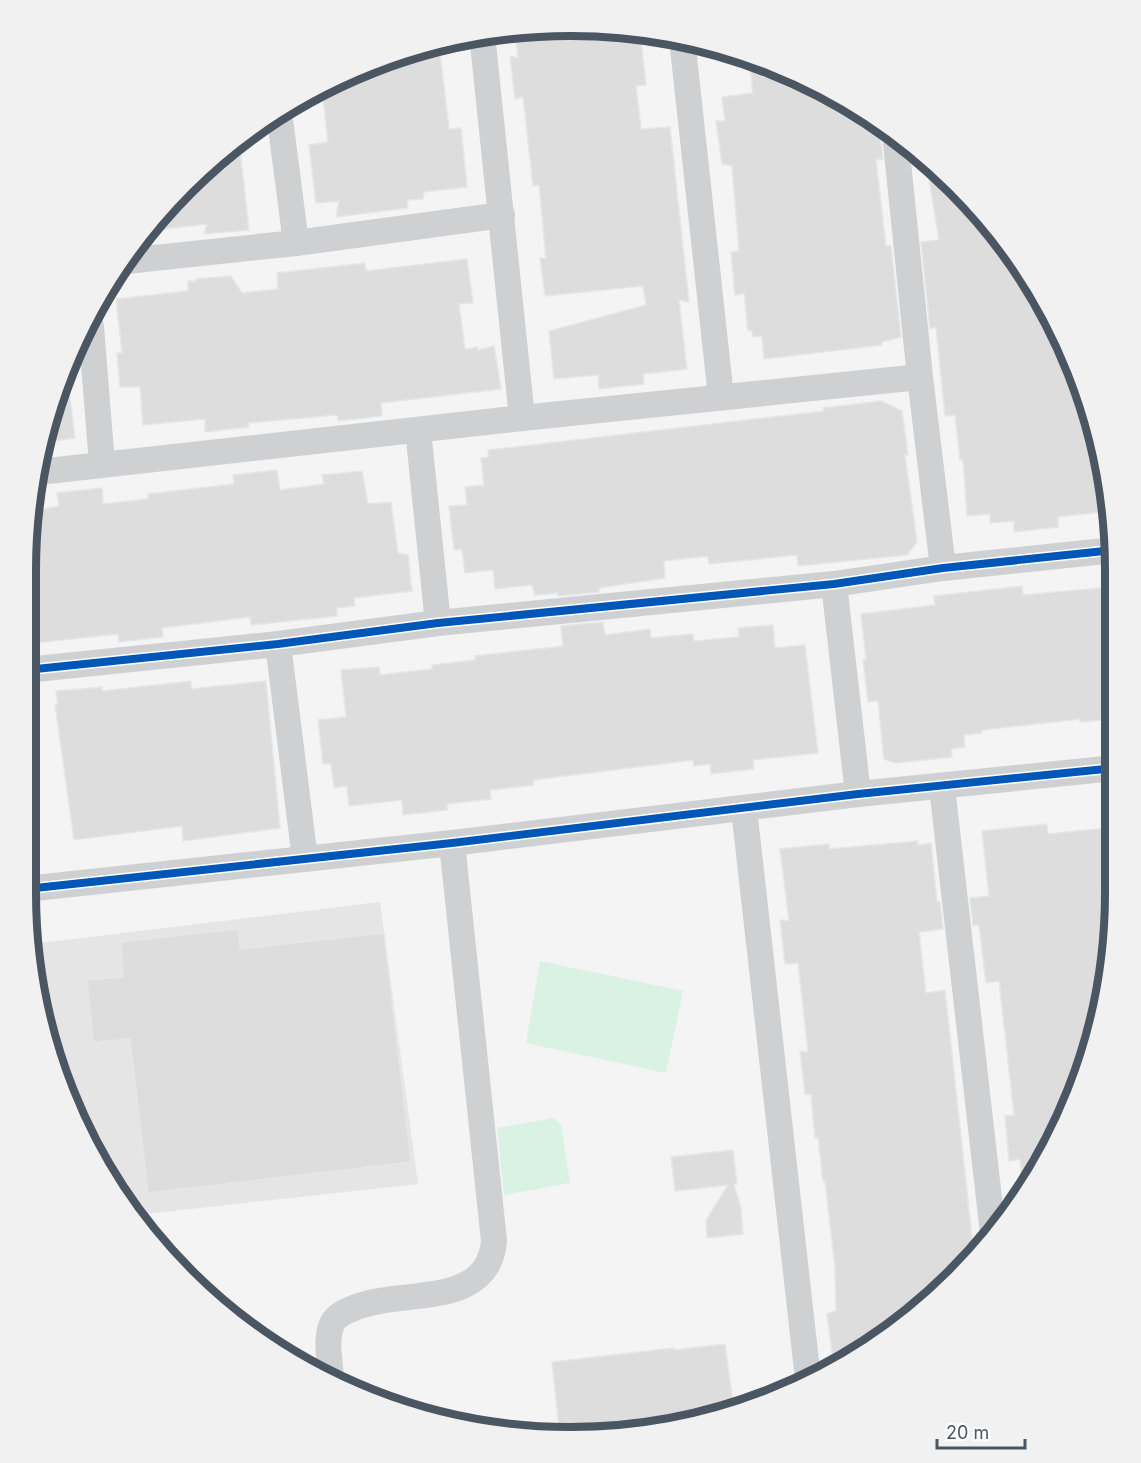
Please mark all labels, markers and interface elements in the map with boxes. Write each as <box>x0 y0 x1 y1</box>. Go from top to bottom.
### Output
scale bar <box>937 1412 1026 1450</box>
text: 20 m <box>946 1422 989 1443</box>

